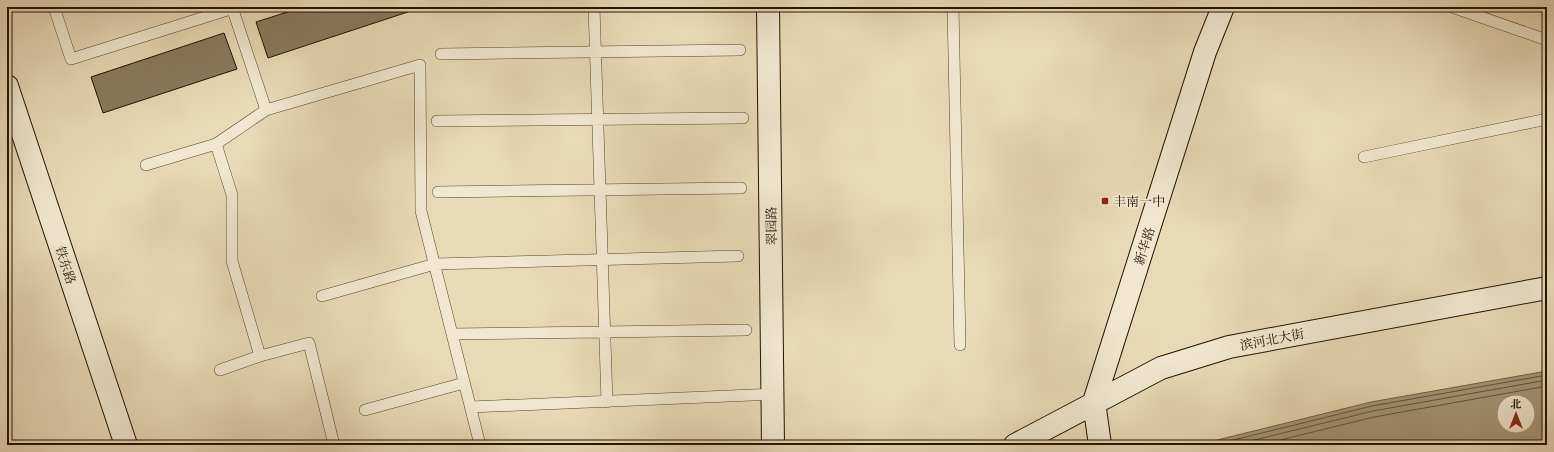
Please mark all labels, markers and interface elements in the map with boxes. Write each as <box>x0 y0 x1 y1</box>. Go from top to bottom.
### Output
place label: 丰南一中 <box>1113 194 1165 210</box>
marker: 丰南一中 <box>1100 196 1110 206</box>
street label: 翠园路 <box>764 206 780 246</box>
street label: 新华路 <box>1131 225 1159 267</box>
street label: 铁东路 <box>51 244 79 286</box>
street label: 滨河北大街 <box>1239 326 1306 354</box>
north arrow <box>1496 394 1536 434</box>
text: 北 <box>1511 398 1522 412</box>

